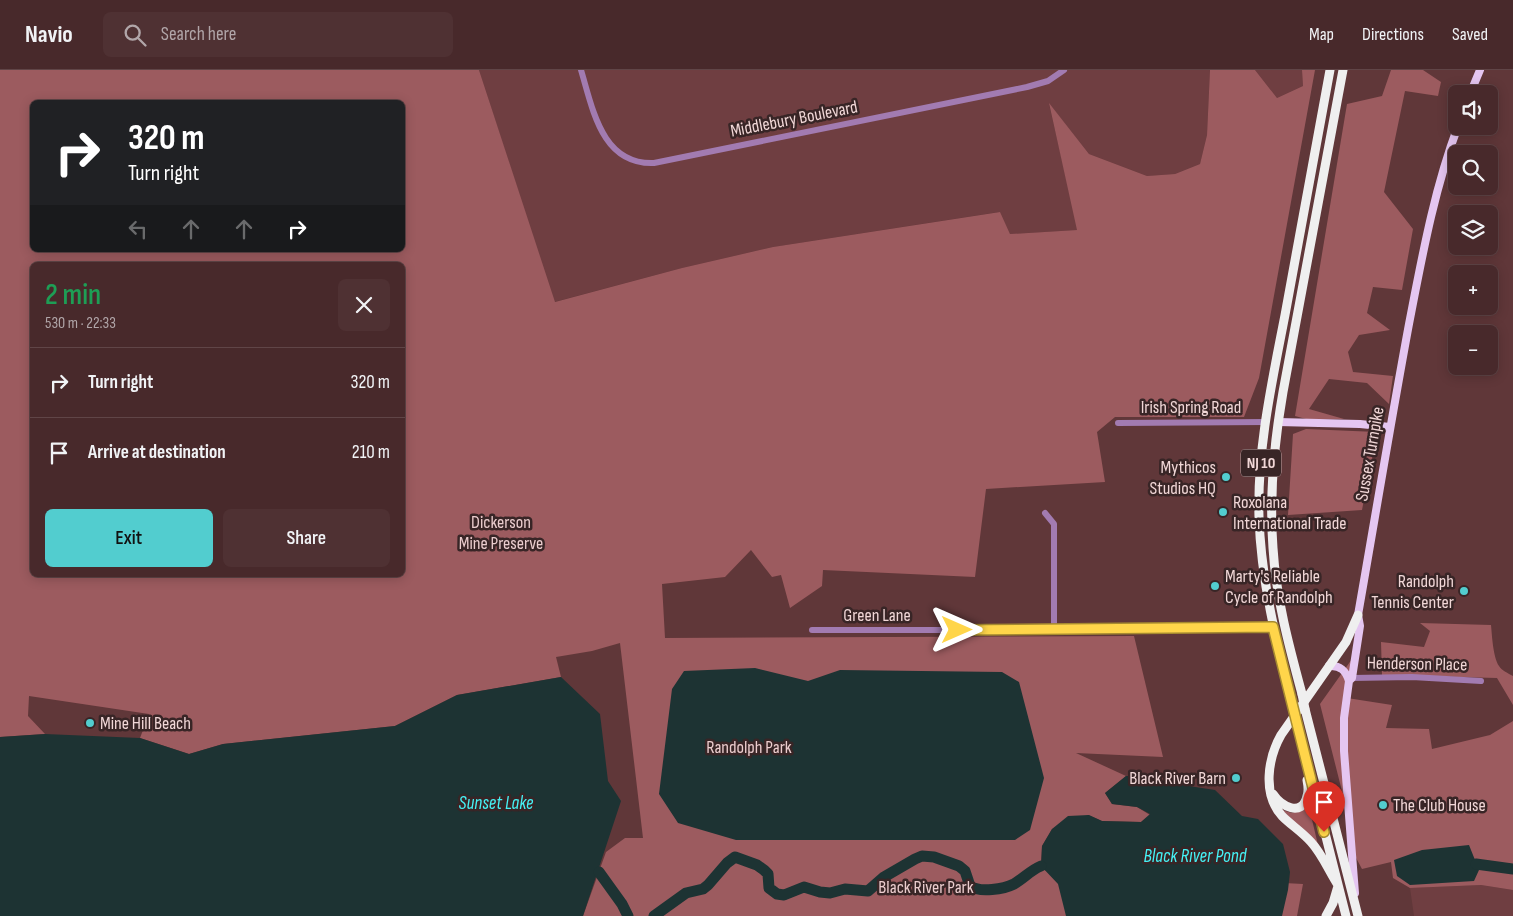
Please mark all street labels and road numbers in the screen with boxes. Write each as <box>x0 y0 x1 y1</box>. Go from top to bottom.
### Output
street label: Middlebury Boulevard <box>729 96 859 142</box>
street label: Irish Spring Road <box>1141 397 1241 418</box>
street label: Sussex Turnpike <box>1351 405 1389 503</box>
road number: NJ 10 <box>1241 449 1281 476</box>
street label: Green Lane <box>843 605 911 626</box>
street label: Henderson Place <box>1367 653 1467 675</box>

